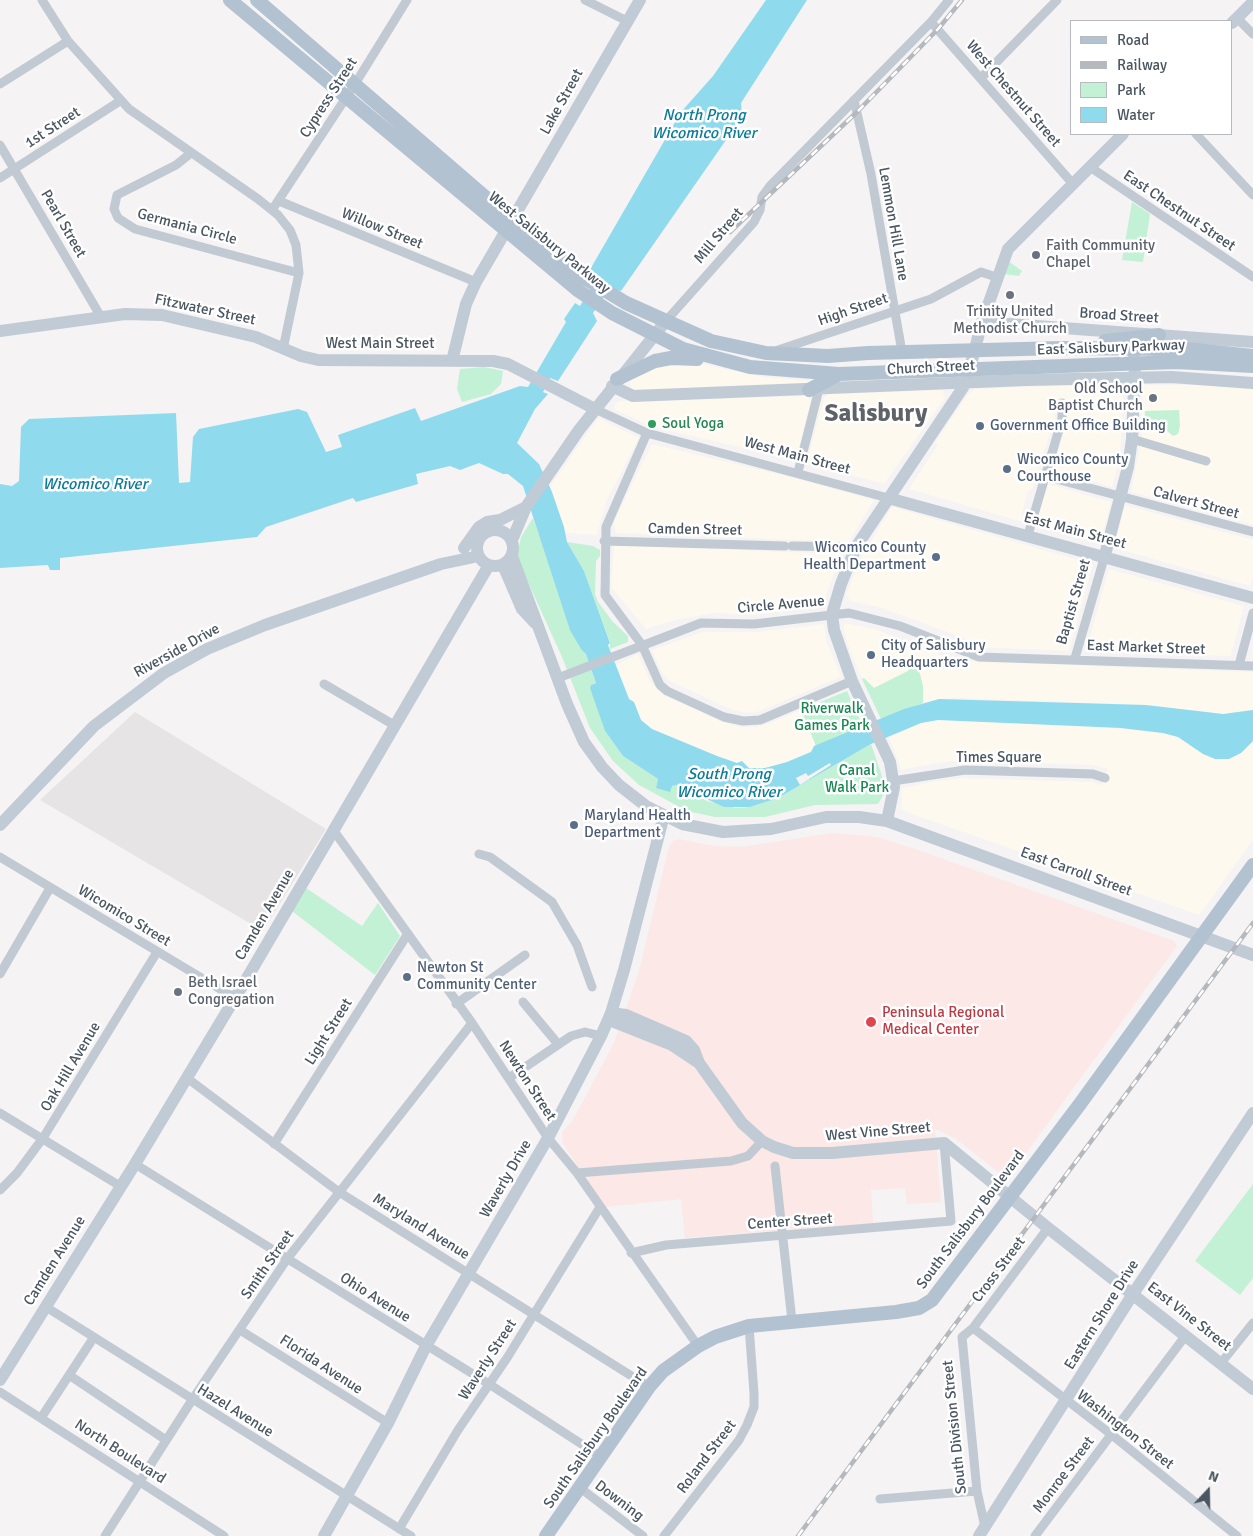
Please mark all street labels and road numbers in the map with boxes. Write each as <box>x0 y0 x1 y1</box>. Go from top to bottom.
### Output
street label: West Chestnut Street <box>962 37 1064 151</box>
street label: Cypress Street <box>296 54 362 142</box>
street label: Lake Street <box>537 66 587 138</box>
street label: 1st Street <box>22 103 84 153</box>
street label: Lemmon Hill Lane <box>874 166 912 282</box>
street label: East Chestnut Street <box>1119 167 1239 255</box>
street label: Pearl Street <box>36 187 90 261</box>
street label: West Salisbury Parkway <box>484 188 614 298</box>
street label: Mill Street <box>691 204 747 268</box>
street label: Germania Circle <box>135 205 239 249</box>
street label: Willow Street <box>339 205 425 253</box>
street label: High Street <box>816 290 890 330</box>
street label: Fitzwater Street <box>153 291 257 329</box>
street label: Broad Street <box>1079 304 1159 328</box>
street label: West Main Street <box>325 335 435 353</box>
street label: East Salisbury Parkway <box>1037 336 1185 360</box>
street label: Church Street <box>886 357 976 379</box>
street label: West Main Street <box>742 433 852 479</box>
street label: Calvert Street <box>1151 483 1241 523</box>
street label: East Main Street <box>1022 509 1128 553</box>
street label: Camden Street <box>648 520 742 540</box>
street label: Baptist Street <box>1053 557 1095 647</box>
street label: Circle Avenue <box>737 592 825 618</box>
street label: Riverside Drive <box>131 620 223 682</box>
street label: East Market Street <box>1086 637 1206 659</box>
street label: Times Square <box>956 749 1042 767</box>
street label: East Carroll Street <box>1018 843 1134 901</box>
street label: Camden Avenue <box>232 866 298 964</box>
street label: Wicomico Street <box>74 881 174 951</box>
street label: Light Street <box>301 995 357 1069</box>
street label: Oak Hill Avenue <box>37 1019 105 1115</box>
street label: Newton Street <box>494 1037 560 1125</box>
street label: West Vine Street <box>825 1118 931 1146</box>
street label: Waverly Drive <box>476 1137 536 1221</box>
street label: South Salisbury Boulevard <box>913 1147 1029 1293</box>
street label: Maryland Avenue <box>369 1190 473 1264</box>
street label: Center Street <box>747 1210 833 1234</box>
street label: Camden Avenue <box>20 1213 90 1309</box>
street label: Smith Street <box>238 1227 298 1303</box>
street label: Cross Street <box>968 1234 1030 1306</box>
street label: Eastern Shore Drive <box>1061 1257 1143 1373</box>
street label: Ohio Avenue <box>336 1269 414 1327</box>
street label: East Vine Street <box>1143 1279 1235 1355</box>
street label: Waverly Street <box>455 1316 521 1404</box>
street label: Florida Avenue <box>276 1331 366 1399</box>
street label: South Division Street <box>939 1359 971 1495</box>
street label: South Salisbury Boulevard <box>540 1364 652 1512</box>
street label: Hazel Avenue <box>194 1380 276 1442</box>
street label: Washington Street <box>1073 1387 1177 1473</box>
street label: North Boulevard <box>71 1416 169 1488</box>
street label: Roland Street <box>674 1417 740 1497</box>
street label: Monroe Street <box>1029 1433 1099 1517</box>
street label: Downing <box>591 1477 647 1525</box>

